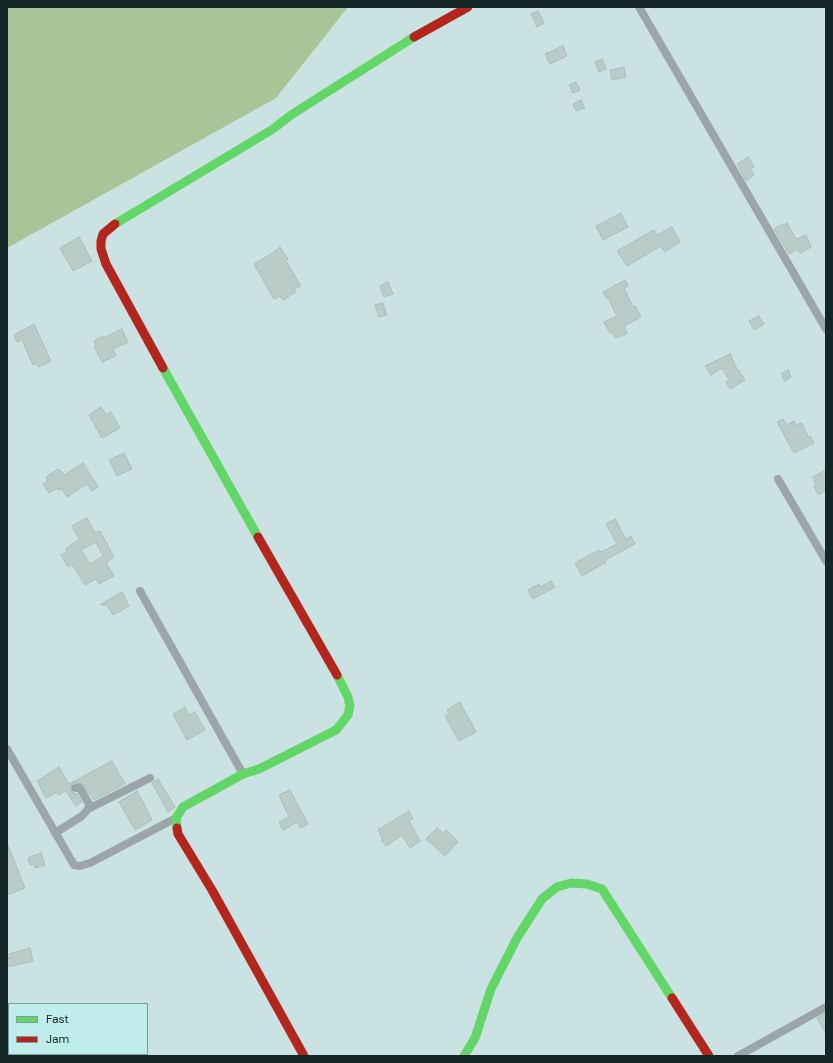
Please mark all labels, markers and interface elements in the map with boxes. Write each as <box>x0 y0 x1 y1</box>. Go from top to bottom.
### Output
legend <box>8 1003 148 1055</box>
text: Fast <box>46 1011 69 1027</box>
text: Jam <box>46 1031 69 1047</box>

